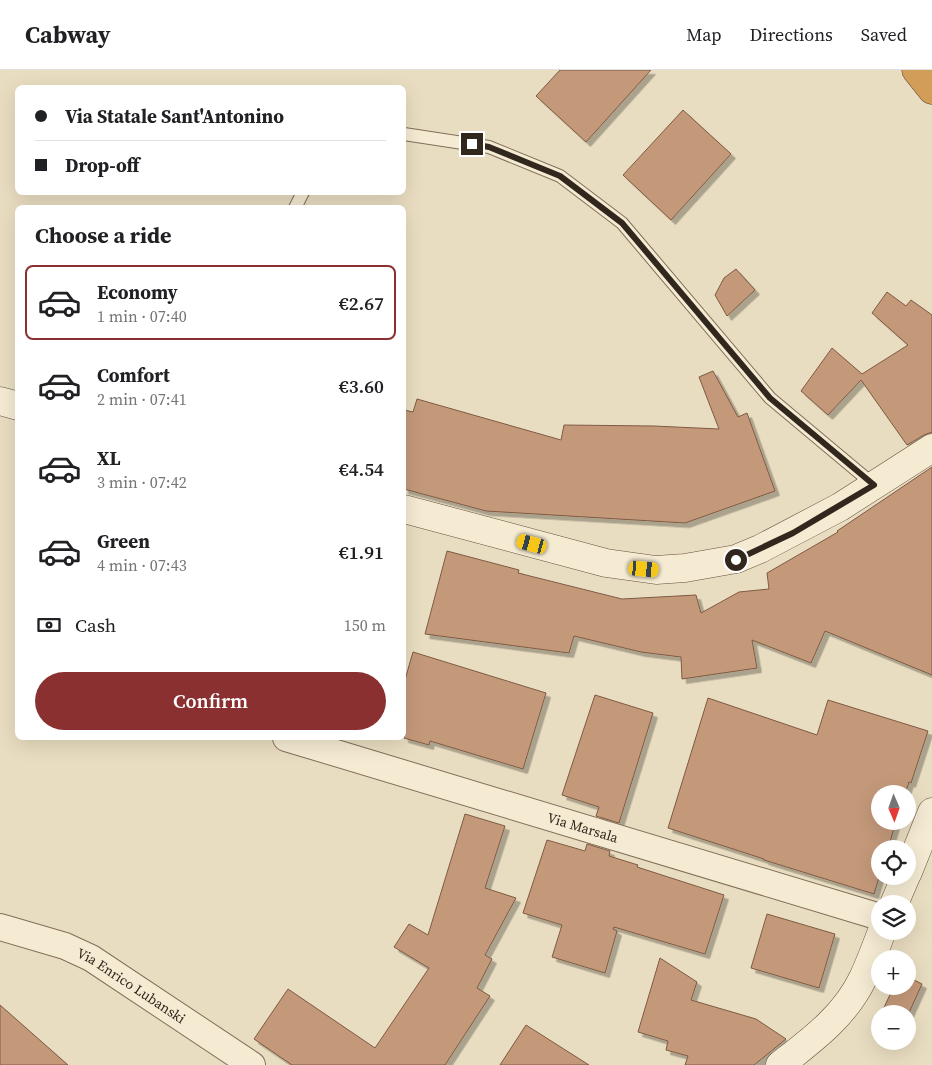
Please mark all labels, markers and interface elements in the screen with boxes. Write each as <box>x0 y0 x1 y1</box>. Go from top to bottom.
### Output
text: Cabway <box>25 18 111 51</box>
text: Map <box>686 22 722 47</box>
text: Directions <box>750 22 833 47</box>
text: Saved <box>861 22 907 47</box>
text: Via Statale Sant'Antonino <box>65 103 284 129</box>
route end <box>461 133 483 155</box>
text: Drop-off <box>65 152 139 178</box>
text: Choose a ride <box>35 220 172 250</box>
text: Economy <box>97 279 178 305</box>
icon: car <box>37 280 82 325</box>
text: €2.67 <box>339 290 384 316</box>
text: 1 min · 07:40 <box>97 305 187 327</box>
text: Comfort <box>97 362 170 388</box>
icon: car <box>37 363 82 408</box>
text: €3.60 <box>339 373 384 399</box>
text: 2 min · 07:41 <box>97 388 187 410</box>
text: XL <box>97 445 120 471</box>
icon: car <box>37 446 82 491</box>
text: €4.54 <box>339 456 384 482</box>
text: 3 min · 07:42 <box>97 471 187 493</box>
text: Green <box>97 528 150 554</box>
icon: car <box>37 529 82 574</box>
car <box>515 533 548 555</box>
text: €1.91 <box>339 539 384 565</box>
route start <box>725 549 747 571</box>
text: 4 min · 07:43 <box>97 554 187 576</box>
car <box>628 560 659 578</box>
icon: cash <box>35 611 63 639</box>
text: Cash <box>75 612 116 638</box>
text: 150 m <box>344 614 386 636</box>
button: Confirm <box>35 672 386 730</box>
north arrow <box>871 785 916 830</box>
map controls <box>871 785 916 1050</box>
street label: Via Marsala <box>545 807 622 848</box>
button: locate <box>871 840 916 885</box>
button: layers <box>871 895 916 940</box>
street label: Via Enrico Lubanski <box>74 943 190 1028</box>
button: + <box>871 950 916 995</box>
button: − <box>871 1005 916 1050</box>

